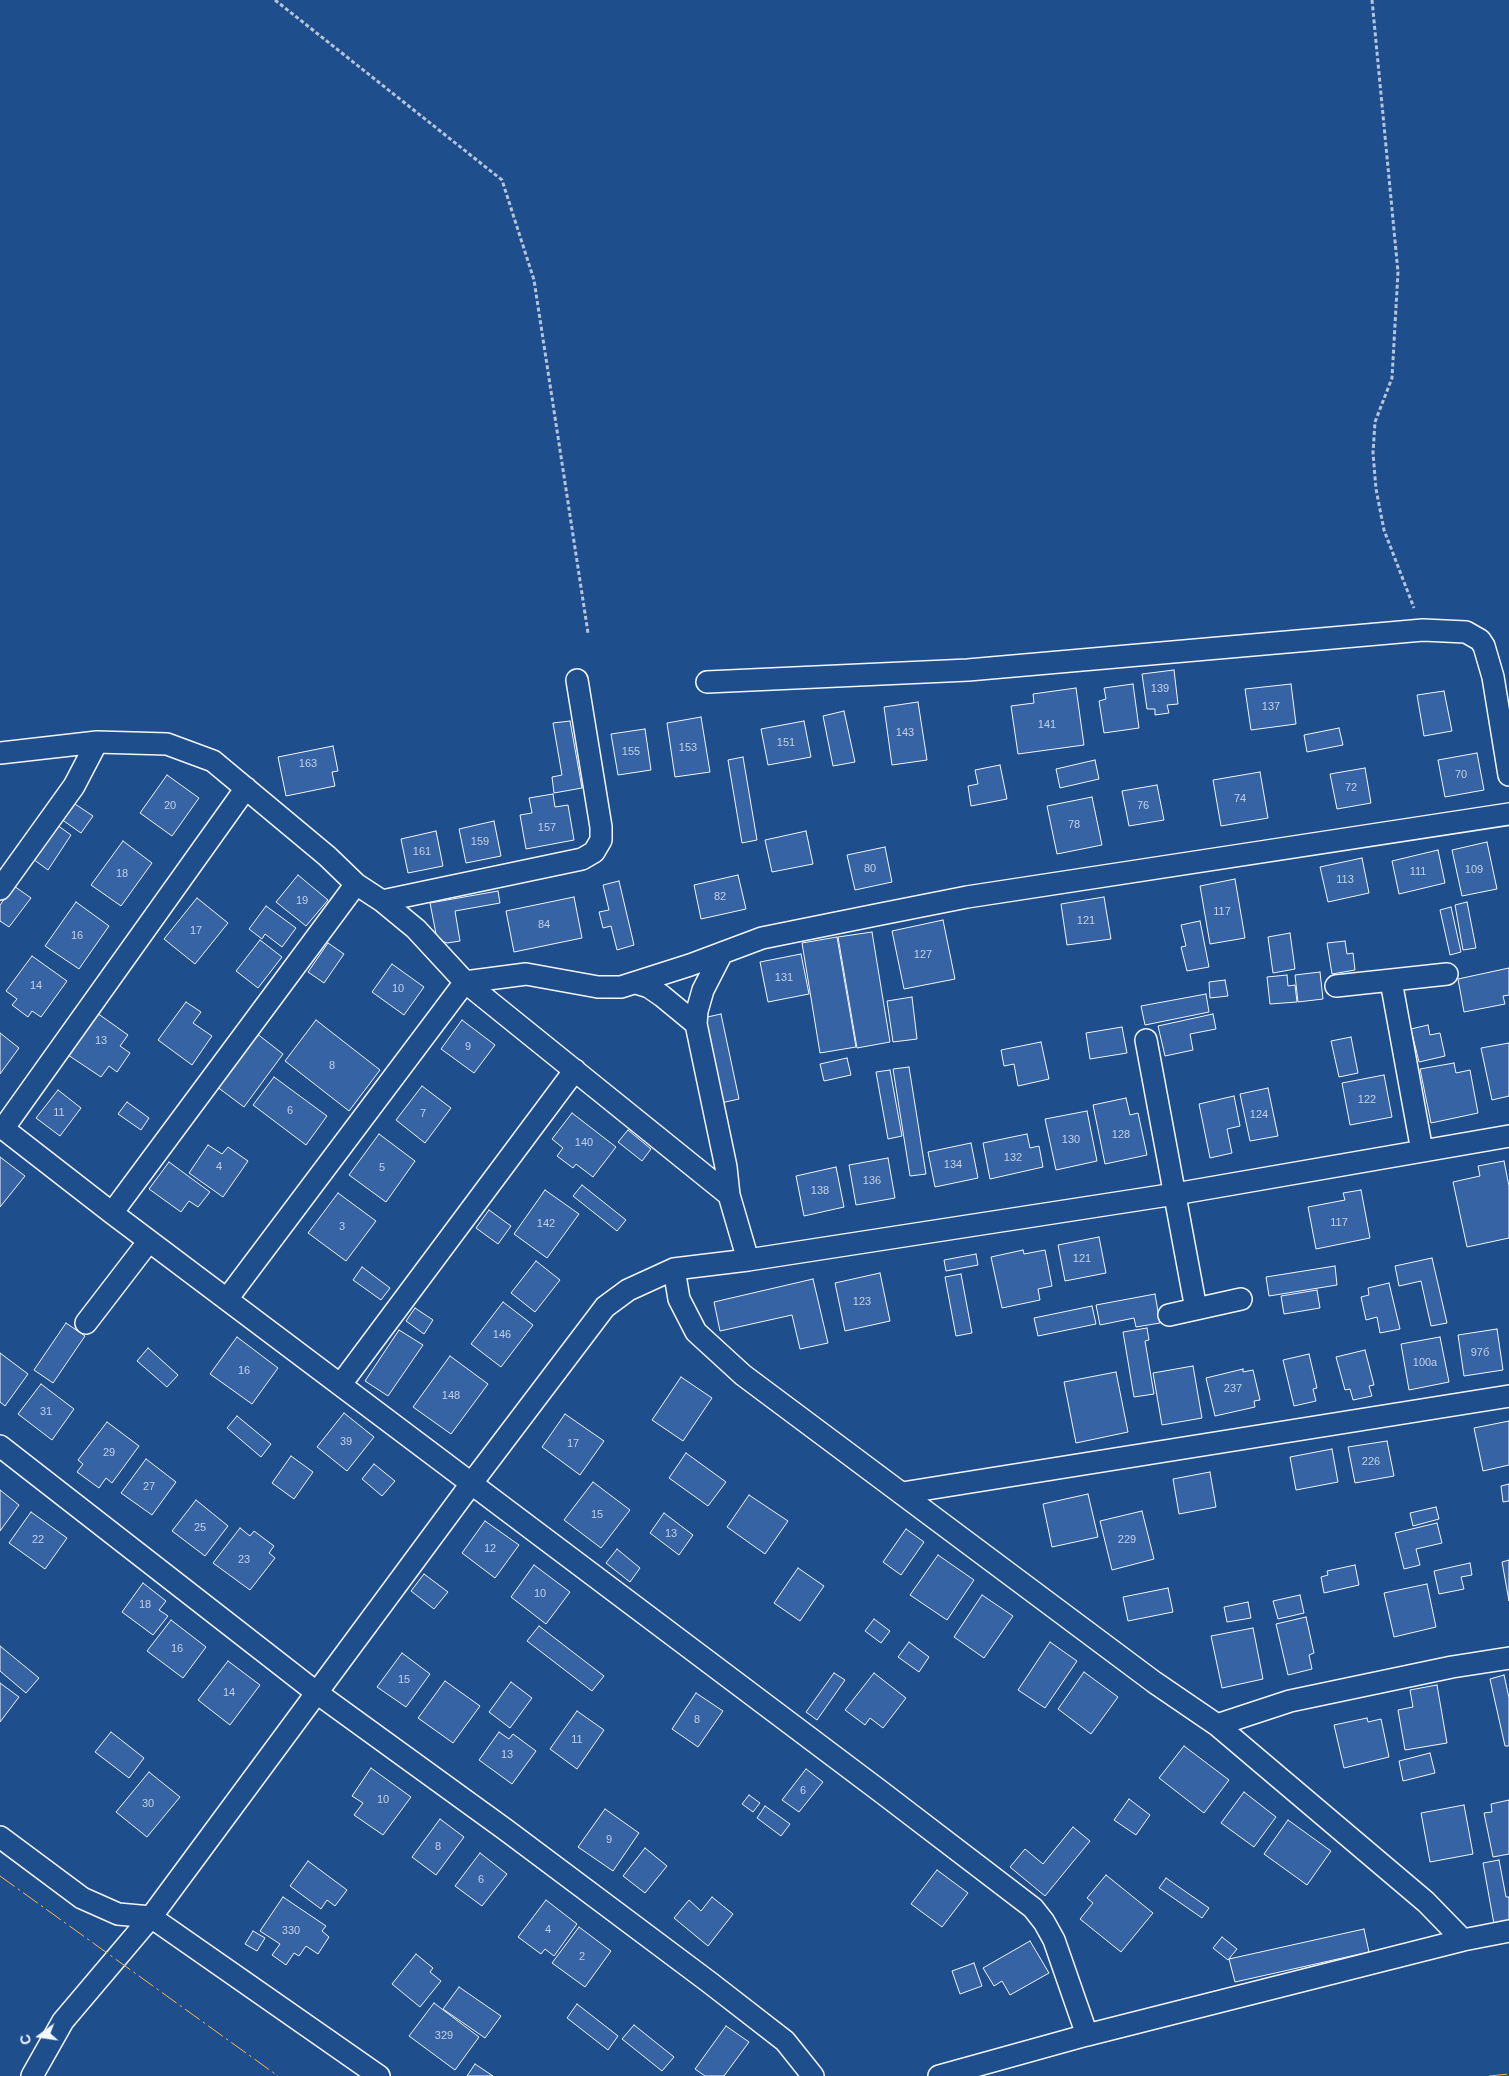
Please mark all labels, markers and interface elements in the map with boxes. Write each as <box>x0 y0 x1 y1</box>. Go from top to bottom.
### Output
house number: 139 <box>1151 682 1169 696</box>
house number: 137 <box>1262 700 1280 714</box>
house number: 141 <box>1038 718 1056 732</box>
house number: 143 <box>896 726 914 740</box>
house number: 151 <box>777 736 795 750</box>
house number: 153 <box>679 741 697 755</box>
house number: 155 <box>622 745 640 759</box>
house number: 163 <box>299 757 317 771</box>
house number: 70 <box>1455 768 1467 782</box>
house number: 72 <box>1345 781 1357 795</box>
house number: 74 <box>1234 792 1246 806</box>
house number: 20 <box>164 799 176 813</box>
house number: 76 <box>1137 799 1149 813</box>
house number: 78 <box>1068 818 1080 832</box>
house number: 157 <box>538 821 556 835</box>
house number: 159 <box>471 835 489 849</box>
house number: 161 <box>413 845 431 859</box>
house number: 80 <box>864 862 876 876</box>
house number: 109 <box>1465 863 1483 877</box>
house number: 111 <box>1410 865 1426 879</box>
house number: 18 <box>116 867 128 881</box>
house number: 113 <box>1336 873 1354 887</box>
house number: 82 <box>714 890 726 904</box>
house number: 19 <box>296 894 308 908</box>
house number: 117 <box>1213 905 1231 919</box>
house number: 121 <box>1077 914 1095 928</box>
house number: 84 <box>538 918 550 932</box>
house number: 17 <box>190 924 202 938</box>
house number: 16 <box>71 929 83 943</box>
house number: 127 <box>914 948 932 962</box>
house number: 131 <box>775 971 793 985</box>
house number: 14 <box>30 979 42 993</box>
house number: 10 <box>392 982 404 996</box>
house number: 13 <box>95 1034 107 1048</box>
house number: 9 <box>465 1040 471 1054</box>
house number: 8 <box>329 1059 335 1073</box>
house number: 122 <box>1358 1093 1376 1107</box>
house number: 6 <box>287 1104 293 1118</box>
house number: 11 <box>53 1106 65 1120</box>
house number: 7 <box>420 1107 426 1121</box>
house number: 124 <box>1250 1108 1268 1122</box>
house number: 128 <box>1112 1128 1130 1142</box>
house number: 130 <box>1062 1133 1080 1147</box>
house number: 140 <box>575 1136 593 1150</box>
house number: 132 <box>1004 1151 1022 1165</box>
house number: 134 <box>944 1158 962 1172</box>
house number: 4 <box>216 1160 222 1174</box>
house number: 5 <box>379 1161 385 1175</box>
house number: 136 <box>863 1174 881 1188</box>
house number: 138 <box>811 1184 829 1198</box>
house number: 117 <box>1330 1216 1348 1230</box>
house number: 142 <box>537 1217 555 1231</box>
house number: 3 <box>339 1220 345 1234</box>
house number: 121 <box>1073 1252 1091 1266</box>
house number: 123 <box>853 1295 871 1309</box>
house number: 146 <box>493 1328 511 1342</box>
house number: 97б <box>1471 1346 1489 1360</box>
house number: 100а <box>1413 1356 1437 1370</box>
house number: 16 <box>238 1364 250 1378</box>
house number: 237 <box>1224 1382 1242 1396</box>
house number: 148 <box>442 1389 460 1403</box>
house number: 31 <box>40 1405 52 1419</box>
house number: 39 <box>340 1435 352 1449</box>
house number: 17 <box>567 1437 579 1451</box>
house number: 29 <box>103 1446 115 1460</box>
house number: 226 <box>1362 1455 1380 1469</box>
house number: 27 <box>143 1480 155 1494</box>
house number: 15 <box>591 1508 603 1522</box>
house number: 25 <box>194 1521 206 1535</box>
house number: 13 <box>665 1527 677 1541</box>
house number: 22 <box>32 1533 44 1547</box>
house number: 229 <box>1118 1533 1136 1547</box>
house number: 12 <box>484 1542 496 1556</box>
house number: 23 <box>238 1553 250 1567</box>
house number: 10 <box>534 1587 546 1601</box>
house number: 18 <box>139 1598 151 1612</box>
house number: 16 <box>171 1642 183 1656</box>
house number: 15 <box>398 1673 410 1687</box>
house number: 14 <box>223 1686 235 1700</box>
house number: 8 <box>694 1713 700 1727</box>
house number: 11 <box>571 1733 583 1747</box>
house number: 13 <box>501 1748 513 1762</box>
house number: 6 <box>800 1784 806 1798</box>
house number: 10 <box>377 1793 389 1807</box>
house number: 30 <box>142 1797 154 1811</box>
house number: 9 <box>606 1833 612 1847</box>
house number: 8 <box>435 1840 441 1854</box>
house number: 6 <box>478 1873 484 1887</box>
house number: 4 <box>545 1923 551 1937</box>
house number: 330 <box>282 1924 300 1938</box>
house number: 2 <box>579 1950 585 1964</box>
north arrow <box>15 2011 65 2061</box>
house number: 329 <box>435 2029 453 2043</box>
text: С <box>16 2033 34 2046</box>

